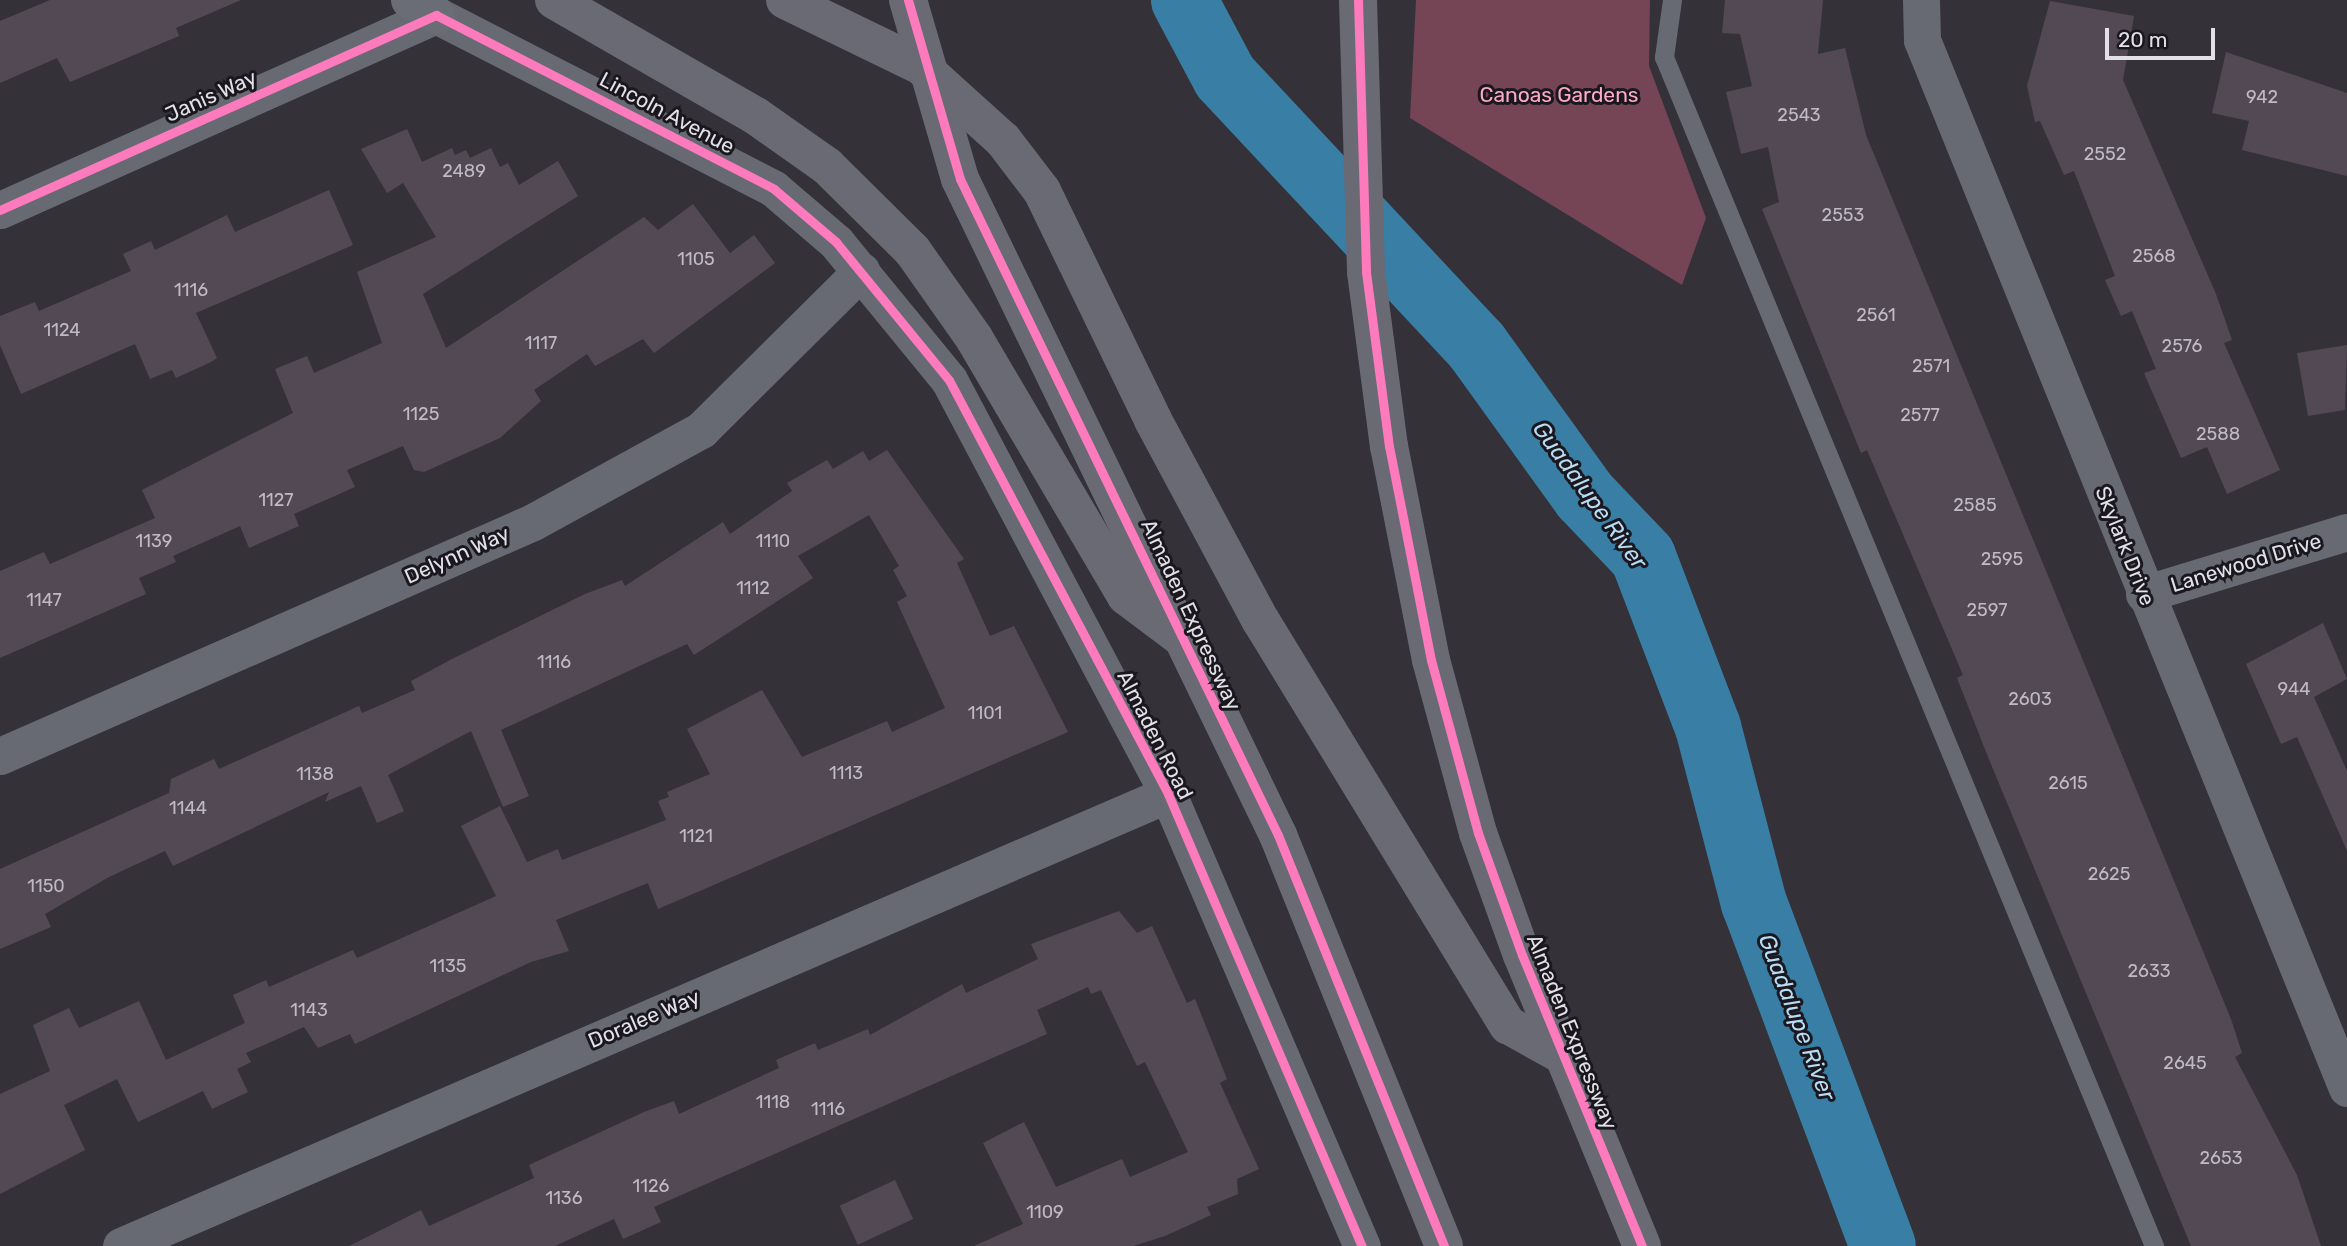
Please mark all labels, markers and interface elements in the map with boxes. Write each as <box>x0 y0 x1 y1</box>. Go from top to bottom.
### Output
scale bar <box>2109 14 2219 58</box>
text: 20 m <box>2118 27 2167 52</box>
street label: Janis Way <box>161 65 261 127</box>
street label: Lincoln Avenue <box>595 67 739 159</box>
park label: Canoas Gardens <box>1479 82 1639 108</box>
house number: 942 <box>2246 86 2278 108</box>
house number: 2543 <box>1777 104 1821 126</box>
house number: 2552 <box>2084 143 2126 165</box>
house number: 2489 <box>442 160 486 182</box>
house number: 2553 <box>1822 204 1864 226</box>
house number: 2568 <box>2132 245 2176 267</box>
house number: 1105 <box>677 248 715 270</box>
house number: 1116 <box>174 279 208 301</box>
house number: 2561 <box>1856 304 1896 326</box>
house number: 1124 <box>44 319 80 341</box>
house number: 1117 <box>525 332 557 354</box>
house number: 2576 <box>2162 335 2202 357</box>
house number: 2571 <box>1912 355 1950 377</box>
house number: 1125 <box>403 403 439 425</box>
house number: 2577 <box>1900 404 1940 426</box>
water label: Guadalupe River <box>1527 416 1653 574</box>
house number: 2588 <box>2196 423 2240 445</box>
street label: Skylark Drive <box>2090 483 2160 609</box>
house number: 1127 <box>258 489 294 511</box>
house number: 2585 <box>1953 494 1997 516</box>
street label: Almaden Expressway <box>1136 515 1246 715</box>
street label: Delynn Way <box>400 521 514 589</box>
street label: Lanewood Drive <box>2168 528 2324 598</box>
house number: 1139 <box>136 530 172 552</box>
house number: 1110 <box>756 530 790 552</box>
house number: 2595 <box>1981 548 2023 570</box>
house number: 1112 <box>736 577 770 599</box>
house number: 1147 <box>26 589 62 611</box>
house number: 2597 <box>1966 599 2008 621</box>
house number: 1116 <box>537 651 571 673</box>
street label: Almaden Road <box>1112 666 1198 804</box>
house number: 944 <box>2278 678 2310 700</box>
house number: 2603 <box>2008 688 2052 710</box>
house number: 1101 <box>968 702 1002 724</box>
house number: 1113 <box>829 762 863 784</box>
house number: 1138 <box>296 763 334 785</box>
house number: 2615 <box>2048 772 2088 794</box>
house number: 1144 <box>169 797 207 819</box>
house number: 1121 <box>679 825 713 847</box>
house number: 2625 <box>2088 863 2130 885</box>
house number: 1150 <box>27 875 65 897</box>
water label: Guadalupe River <box>1753 930 1841 1104</box>
street label: Almaden Expressway <box>1521 931 1623 1133</box>
house number: 1135 <box>430 955 466 977</box>
house number: 2633 <box>2127 960 2171 982</box>
street label: Doralee Way <box>584 984 704 1054</box>
house number: 1143 <box>290 999 328 1021</box>
house number: 2645 <box>2163 1052 2207 1074</box>
house number: 1118 <box>756 1091 790 1113</box>
house number: 1116 <box>811 1098 845 1120</box>
house number: 2653 <box>2200 1147 2242 1169</box>
house number: 1126 <box>633 1175 669 1197</box>
house number: 1136 <box>545 1187 583 1209</box>
house number: 1109 <box>1026 1201 1064 1223</box>

